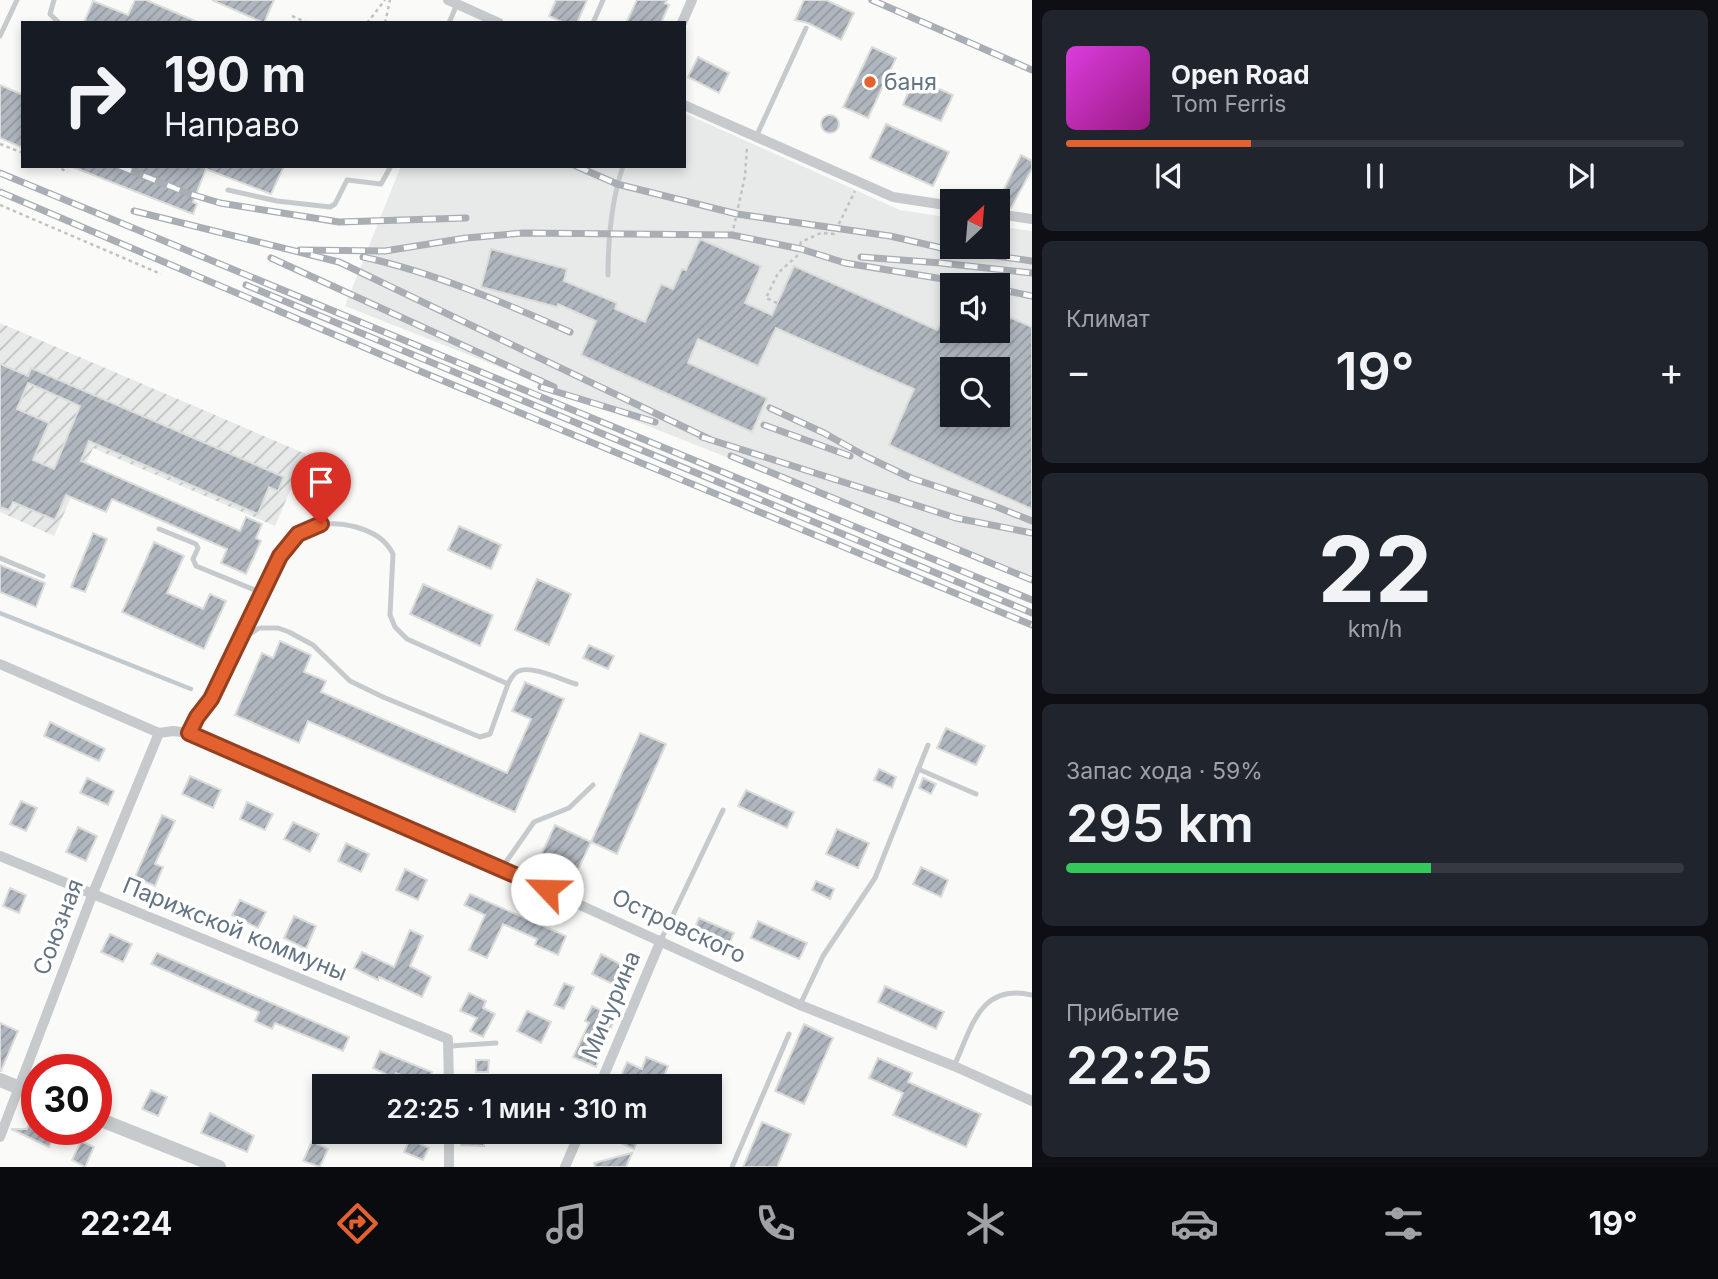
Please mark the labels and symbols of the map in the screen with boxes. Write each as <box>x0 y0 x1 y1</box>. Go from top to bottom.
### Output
place label: баня <box>884 68 937 96</box>
marker: баня <box>862 74 878 90</box>
north arrow <box>940 189 1010 259</box>
pin <box>291 452 351 524</box>
position arrow <box>510 852 584 926</box>
street label: Парижской коммуны <box>119 871 351 987</box>
street label: Союзная <box>27 875 89 979</box>
street label: Островского <box>607 883 751 969</box>
street label: Мичурина <box>576 947 646 1063</box>
speed limit sign: 30 <box>21 1054 112 1145</box>

